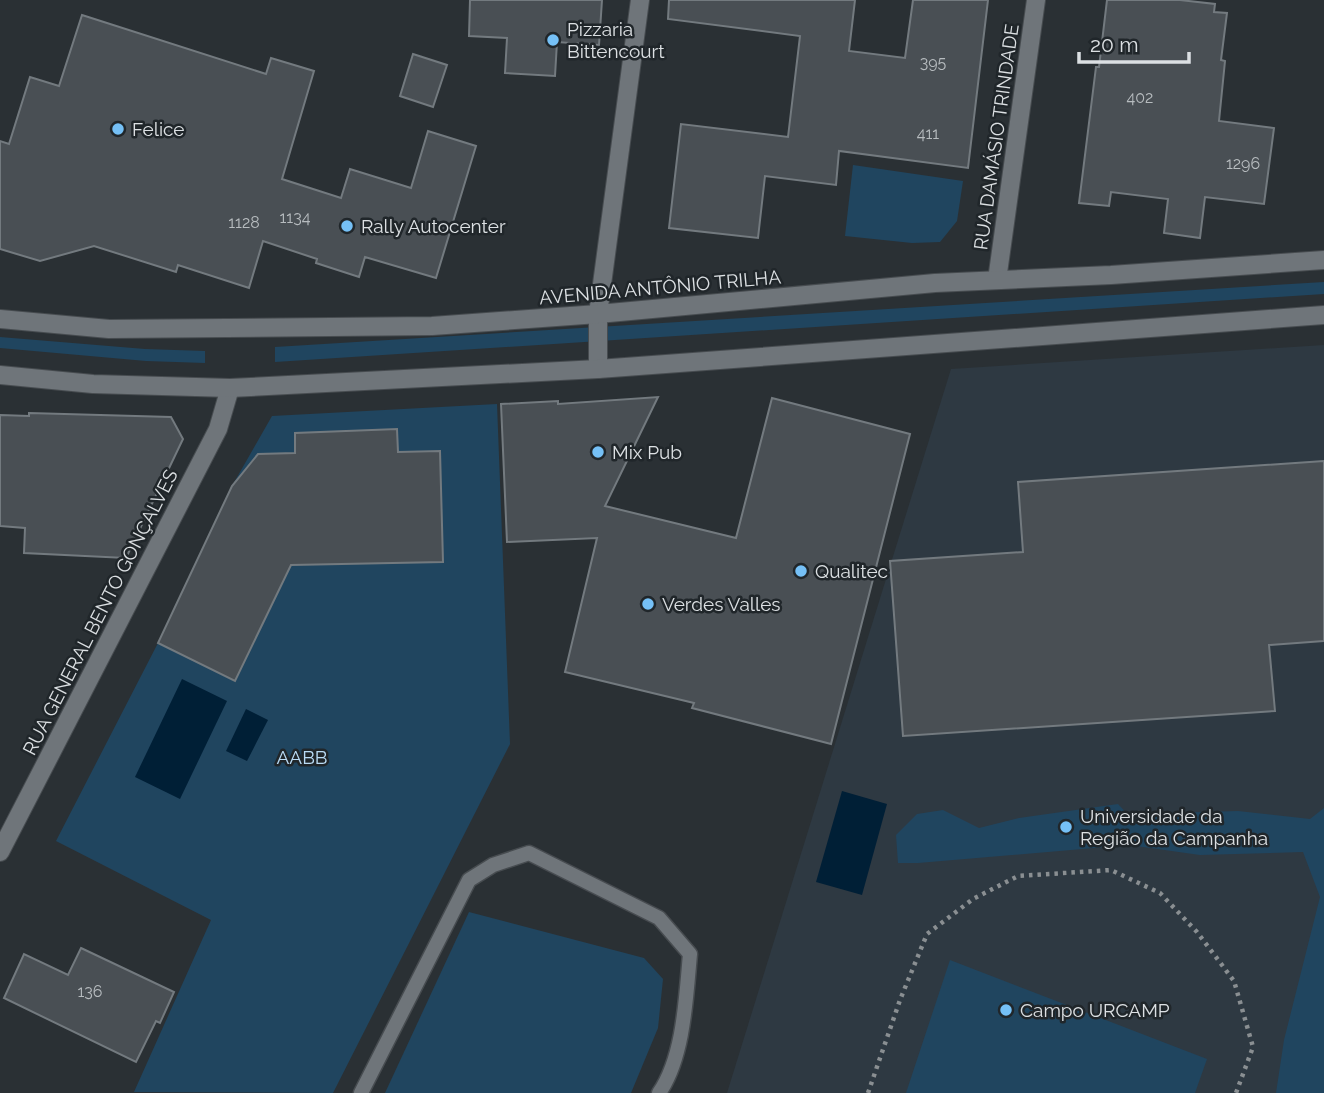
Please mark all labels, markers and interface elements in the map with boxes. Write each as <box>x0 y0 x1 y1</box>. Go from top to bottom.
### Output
place label: Pizzaria Bittencourt <box>567 18 665 62</box>
scale bar <box>1079 21 1189 65</box>
street label: RUA DAMÁSIO TRINDADE <box>969 23 1023 251</box>
marker: Pizzaria Bittencourt <box>545 32 561 48</box>
text: 20 m <box>1090 32 1138 57</box>
house number: 395 <box>920 53 947 72</box>
house number: 402 <box>1127 88 1153 107</box>
place label: Felice <box>132 118 185 140</box>
marker: Felice <box>110 121 126 137</box>
house number: 411 <box>917 124 939 143</box>
house number: 1296 <box>1226 154 1260 173</box>
house number: 1134 <box>280 208 311 227</box>
house number: 1128 <box>228 213 260 232</box>
place label: Rally Autocenter <box>361 215 506 237</box>
marker: Rally Autocenter <box>339 218 355 234</box>
street label: AVENIDA ANTÔNIO TRILHA <box>538 265 782 309</box>
place label: Mix Pub <box>612 441 682 463</box>
marker: Mix Pub <box>590 444 606 460</box>
street label: RUA GENERAL BENTO GONÇALVES <box>18 465 182 759</box>
place label: Qualitec <box>815 560 888 582</box>
marker: Qualitec <box>793 563 809 579</box>
place label: Verdes Valles <box>662 593 780 615</box>
marker: Verdes Valles <box>640 596 656 612</box>
park label: AABB <box>277 746 328 768</box>
place label: Universidade da Região da Campanha <box>1080 805 1268 849</box>
marker: Universidade da Região da Campanha <box>1058 819 1074 835</box>
house number: 136 <box>77 982 103 1001</box>
place label: Campo URCAMP <box>1020 999 1170 1021</box>
marker: Campo URCAMP <box>998 1002 1014 1018</box>

